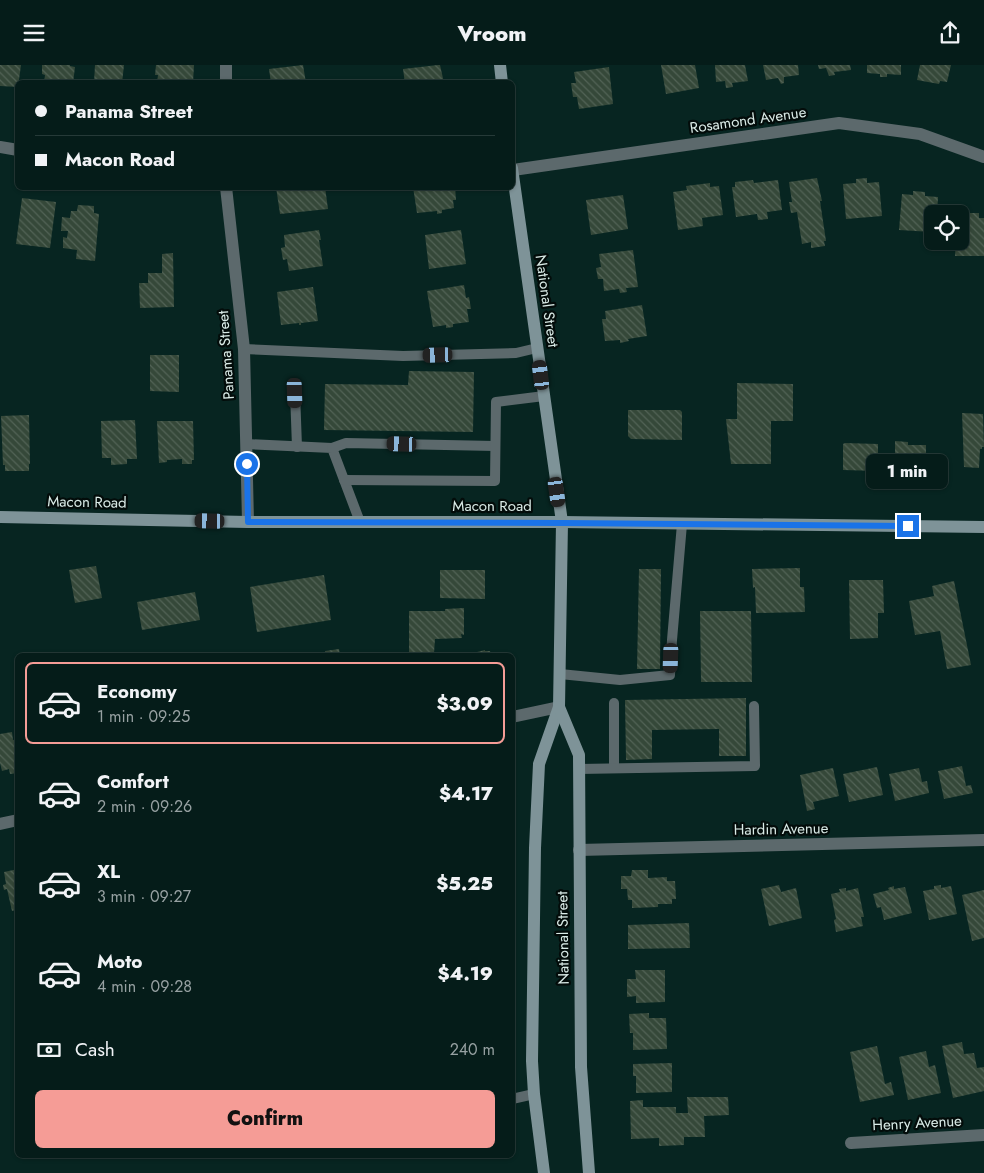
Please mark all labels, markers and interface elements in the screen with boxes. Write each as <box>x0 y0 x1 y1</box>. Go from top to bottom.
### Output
text: Vroom <box>457 17 527 49</box>
icon: menu <box>20 19 48 47</box>
icon: share <box>936 19 964 47</box>
text: Panama Street <box>65 98 192 125</box>
street label: Rosamond Avenue <box>688 101 808 139</box>
text: Macon Road <box>65 146 175 173</box>
map controls <box>924 205 969 250</box>
button: locate <box>924 205 969 250</box>
street label: National Street <box>530 253 564 349</box>
street label: Panama Street <box>212 309 240 400</box>
car <box>422 347 453 363</box>
car <box>531 359 550 391</box>
car <box>286 378 303 408</box>
car <box>386 436 417 452</box>
route start <box>236 453 258 475</box>
callout: 1 min <box>867 453 949 489</box>
text: 1 min <box>887 460 927 483</box>
car <box>547 476 566 508</box>
street label: Macon Road <box>47 490 127 514</box>
street label: Macon Road <box>452 495 532 517</box>
car <box>194 513 225 529</box>
route end <box>897 515 919 537</box>
car <box>662 643 679 673</box>
text: Economy <box>97 678 177 705</box>
icon: car <box>37 681 82 726</box>
text: $3.09 <box>437 690 493 717</box>
text: 1 min · 09:25 <box>97 705 190 728</box>
text: Comfort <box>97 768 169 795</box>
icon: car <box>37 771 82 816</box>
text: $4.17 <box>439 780 493 807</box>
text: 2 min · 09:26 <box>97 795 192 818</box>
street label: Hardin Avenue <box>733 817 829 841</box>
text: XL <box>97 858 120 885</box>
icon: car <box>37 861 82 906</box>
text: $5.25 <box>436 870 493 897</box>
text: 3 min · 09:27 <box>97 885 191 908</box>
street label: National Street <box>551 891 575 985</box>
text: Moto <box>97 948 142 975</box>
icon: car <box>37 951 82 996</box>
text: $4.19 <box>438 960 493 987</box>
text: 4 min · 09:28 <box>97 975 192 998</box>
icon: cash <box>35 1036 63 1064</box>
text: Cash <box>75 1036 115 1063</box>
text: 240 m <box>450 1038 495 1061</box>
button: Confirm <box>35 1090 495 1148</box>
street label: Henry Avenue <box>872 1110 963 1136</box>

